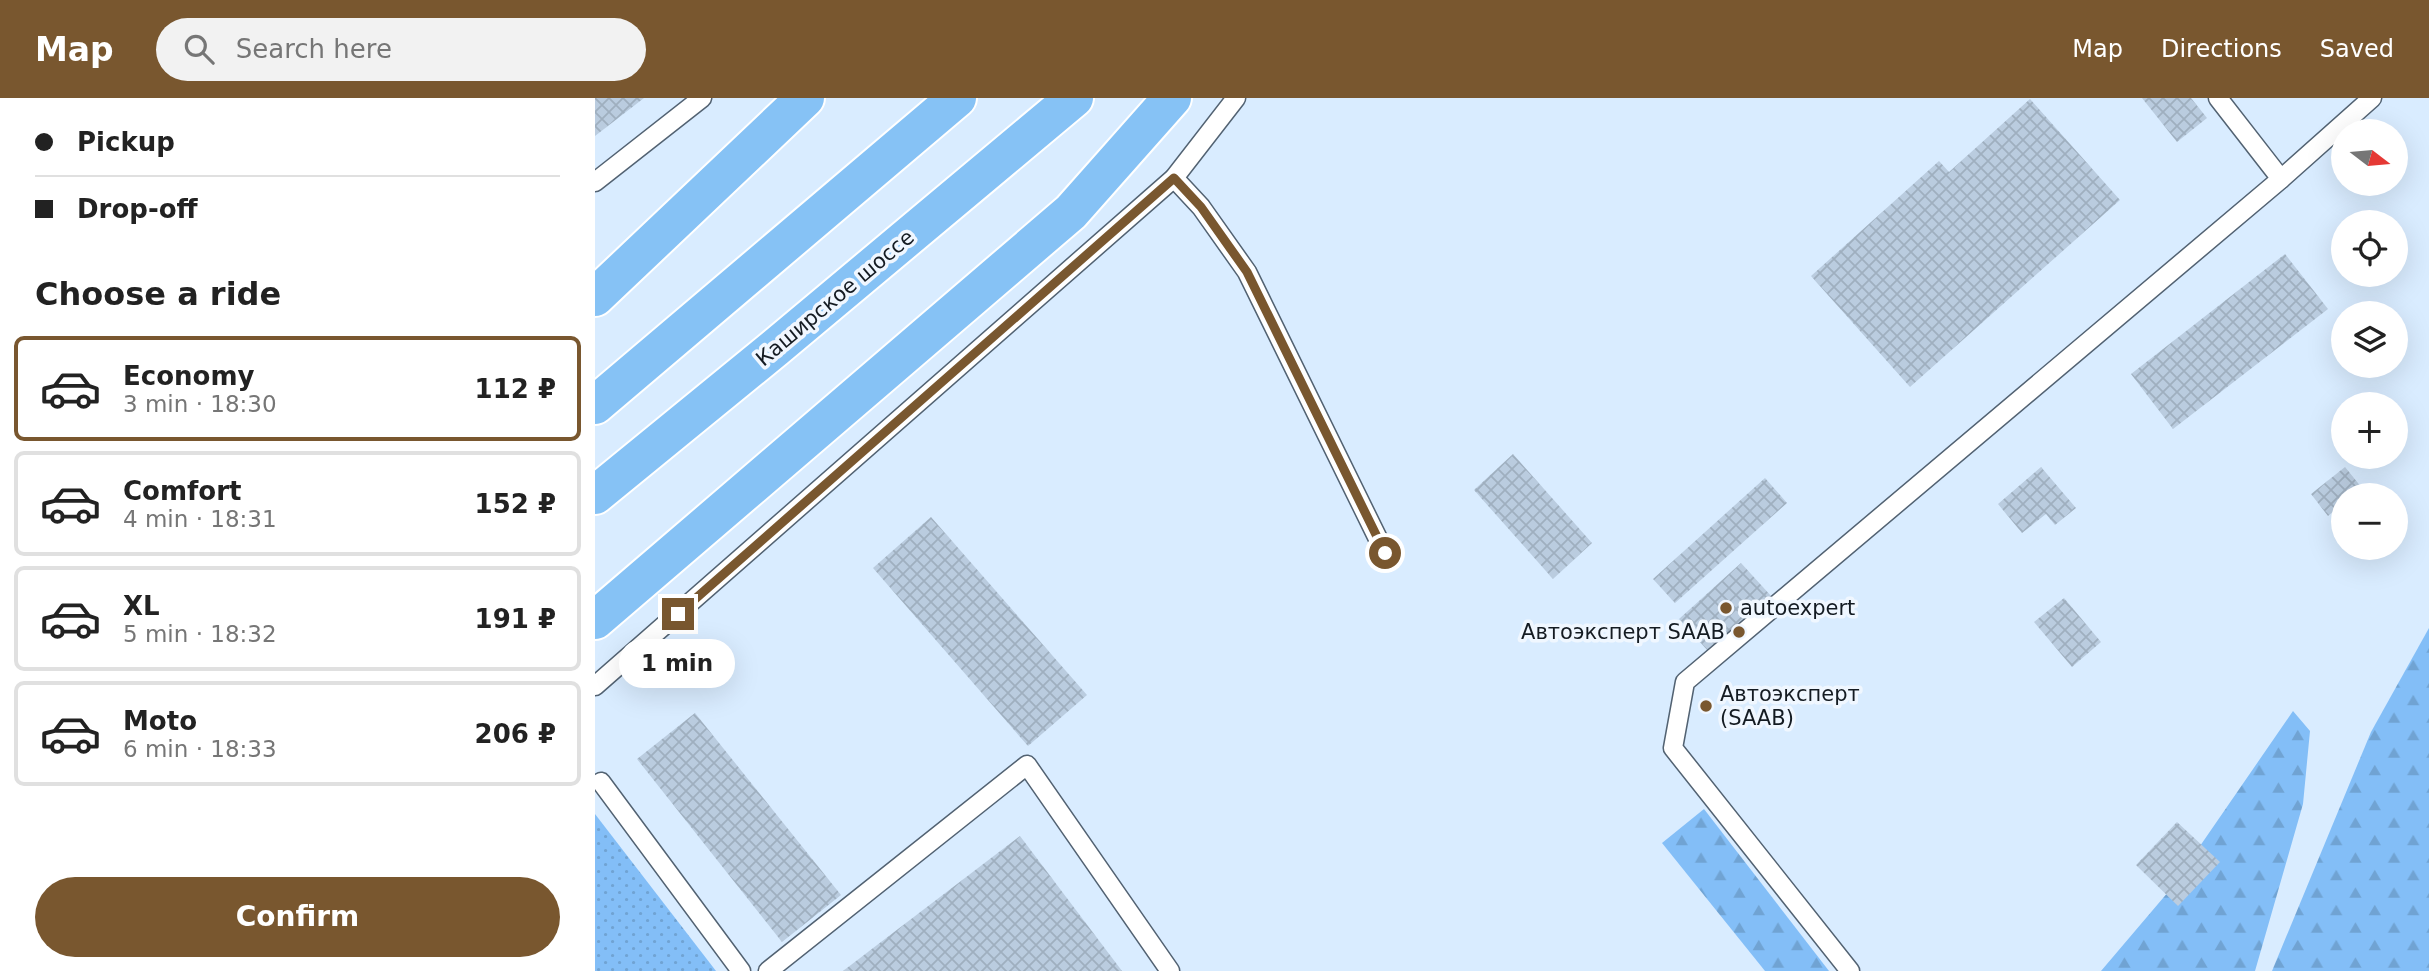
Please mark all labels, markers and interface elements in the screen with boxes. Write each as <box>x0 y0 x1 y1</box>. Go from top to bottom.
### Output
search box <box>156 18 646 81</box>
text: Map <box>35 30 114 69</box>
icon: search <box>180 30 218 68</box>
text: Search here <box>236 34 392 64</box>
text: Map <box>2072 35 2123 63</box>
text: Directions <box>2161 35 2282 63</box>
text: Saved <box>2320 35 2394 63</box>
north arrow <box>2331 119 2408 196</box>
map controls <box>2331 119 2408 560</box>
text: Pickup <box>77 127 175 157</box>
text: Drop-off <box>77 194 198 224</box>
button: locate <box>2331 210 2408 287</box>
street label: Каширское шоссе <box>751 225 919 371</box>
text: Choose a ride <box>35 275 281 313</box>
button: layers <box>2331 301 2408 378</box>
icon: car <box>39 357 102 420</box>
text: Economy <box>123 361 254 391</box>
text: 112 ₽ <box>475 374 556 404</box>
text: 3 min · 18:30 <box>123 391 277 417</box>
button: + <box>2331 392 2408 469</box>
icon: car <box>39 472 102 535</box>
text: Comfort <box>123 476 241 506</box>
button: − <box>2331 483 2408 560</box>
text: 152 ₽ <box>475 489 556 519</box>
text: 4 min · 18:31 <box>123 506 277 532</box>
route start <box>1369 537 1401 569</box>
icon: car <box>39 587 102 650</box>
text: XL <box>123 591 160 621</box>
place label: autoexpert <box>1740 596 1855 620</box>
route end <box>662 598 694 630</box>
marker: autoexpert <box>1718 600 1734 616</box>
text: 191 ₽ <box>475 604 556 634</box>
place label: Автоэксперт SAAB <box>1521 620 1725 644</box>
text: 5 min · 18:32 <box>123 621 277 647</box>
marker: Автоэксперт SAAB <box>1731 624 1747 640</box>
callout: 1 min <box>620 638 736 688</box>
text: 1 min <box>641 650 713 676</box>
place label: Автоэксперт (SAAB) <box>1720 682 1860 730</box>
marker: Автоэксперт (SAAB) <box>1698 698 1714 714</box>
icon: car <box>39 702 102 765</box>
text: Moto <box>123 706 197 736</box>
text: 206 ₽ <box>475 719 556 749</box>
text: 6 min · 18:33 <box>123 736 277 762</box>
button: Confirm <box>35 877 560 957</box>

